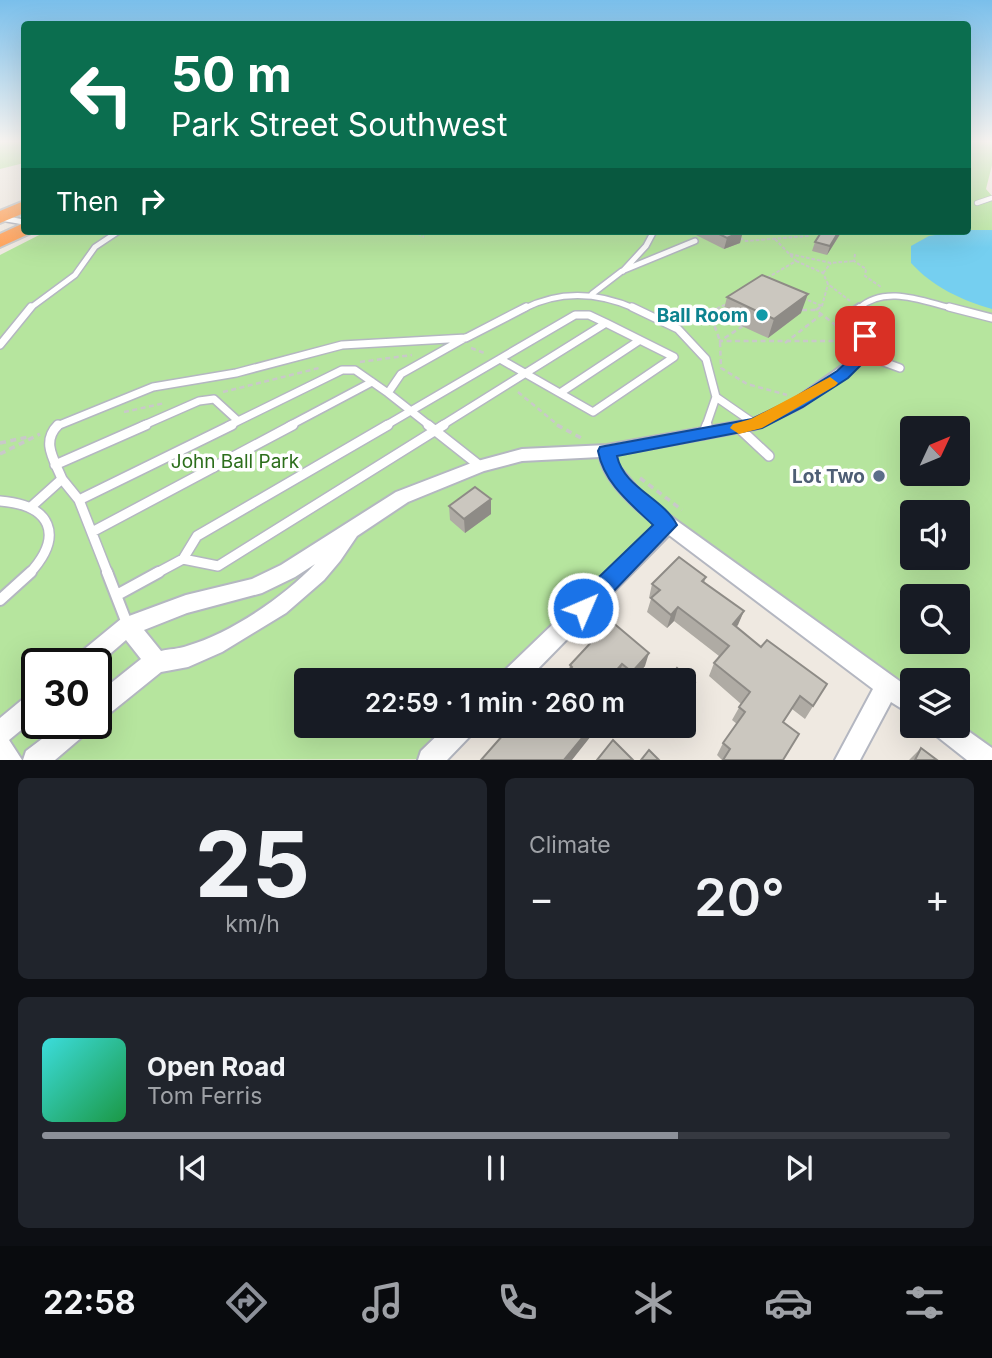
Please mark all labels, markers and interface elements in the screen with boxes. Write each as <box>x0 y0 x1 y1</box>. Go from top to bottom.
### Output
text: 50 m <box>171 45 292 104</box>
icon: left <box>56 49 147 140</box>
text: Park Street Southwest <box>171 105 507 144</box>
icon: right <box>133 182 171 220</box>
text: Then <box>56 186 119 217</box>
place label: Ball Room <box>657 304 748 327</box>
pin <box>835 306 895 366</box>
marker: Ball Room <box>754 307 770 323</box>
icon: arrive <box>846 317 884 355</box>
north arrow <box>900 416 970 486</box>
map controls <box>900 416 970 738</box>
park label: John Ball Park <box>171 450 300 473</box>
place label: Lot Two <box>792 465 865 488</box>
marker: Lot Two <box>871 468 887 484</box>
button: sound <box>900 500 970 570</box>
position arrow <box>546 571 620 645</box>
button: search <box>900 584 970 654</box>
speed limit sign: 30 <box>21 648 112 739</box>
button: layers <box>900 668 970 738</box>
text: 22:59 · 1 min · 260 m <box>365 687 625 718</box>
text: 25 <box>195 809 310 919</box>
text: Climate <box>529 831 611 859</box>
text: 20° <box>694 866 785 929</box>
text: − <box>529 875 554 921</box>
text: + <box>925 875 950 921</box>
text: km/h <box>225 910 280 938</box>
text: Open Road <box>147 1051 286 1082</box>
text: Tom Ferris <box>147 1082 262 1110</box>
icon: previous <box>174 1149 212 1187</box>
icon: pause <box>477 1149 515 1187</box>
icon: next <box>780 1149 818 1187</box>
icon: directions <box>222 1278 271 1327</box>
icon: music <box>358 1278 407 1327</box>
icon: phone <box>493 1278 542 1327</box>
icon: climate <box>629 1278 678 1327</box>
icon: car <box>764 1278 813 1327</box>
icon: filters <box>900 1278 949 1327</box>
text: 22:58 <box>43 1283 136 1322</box>

